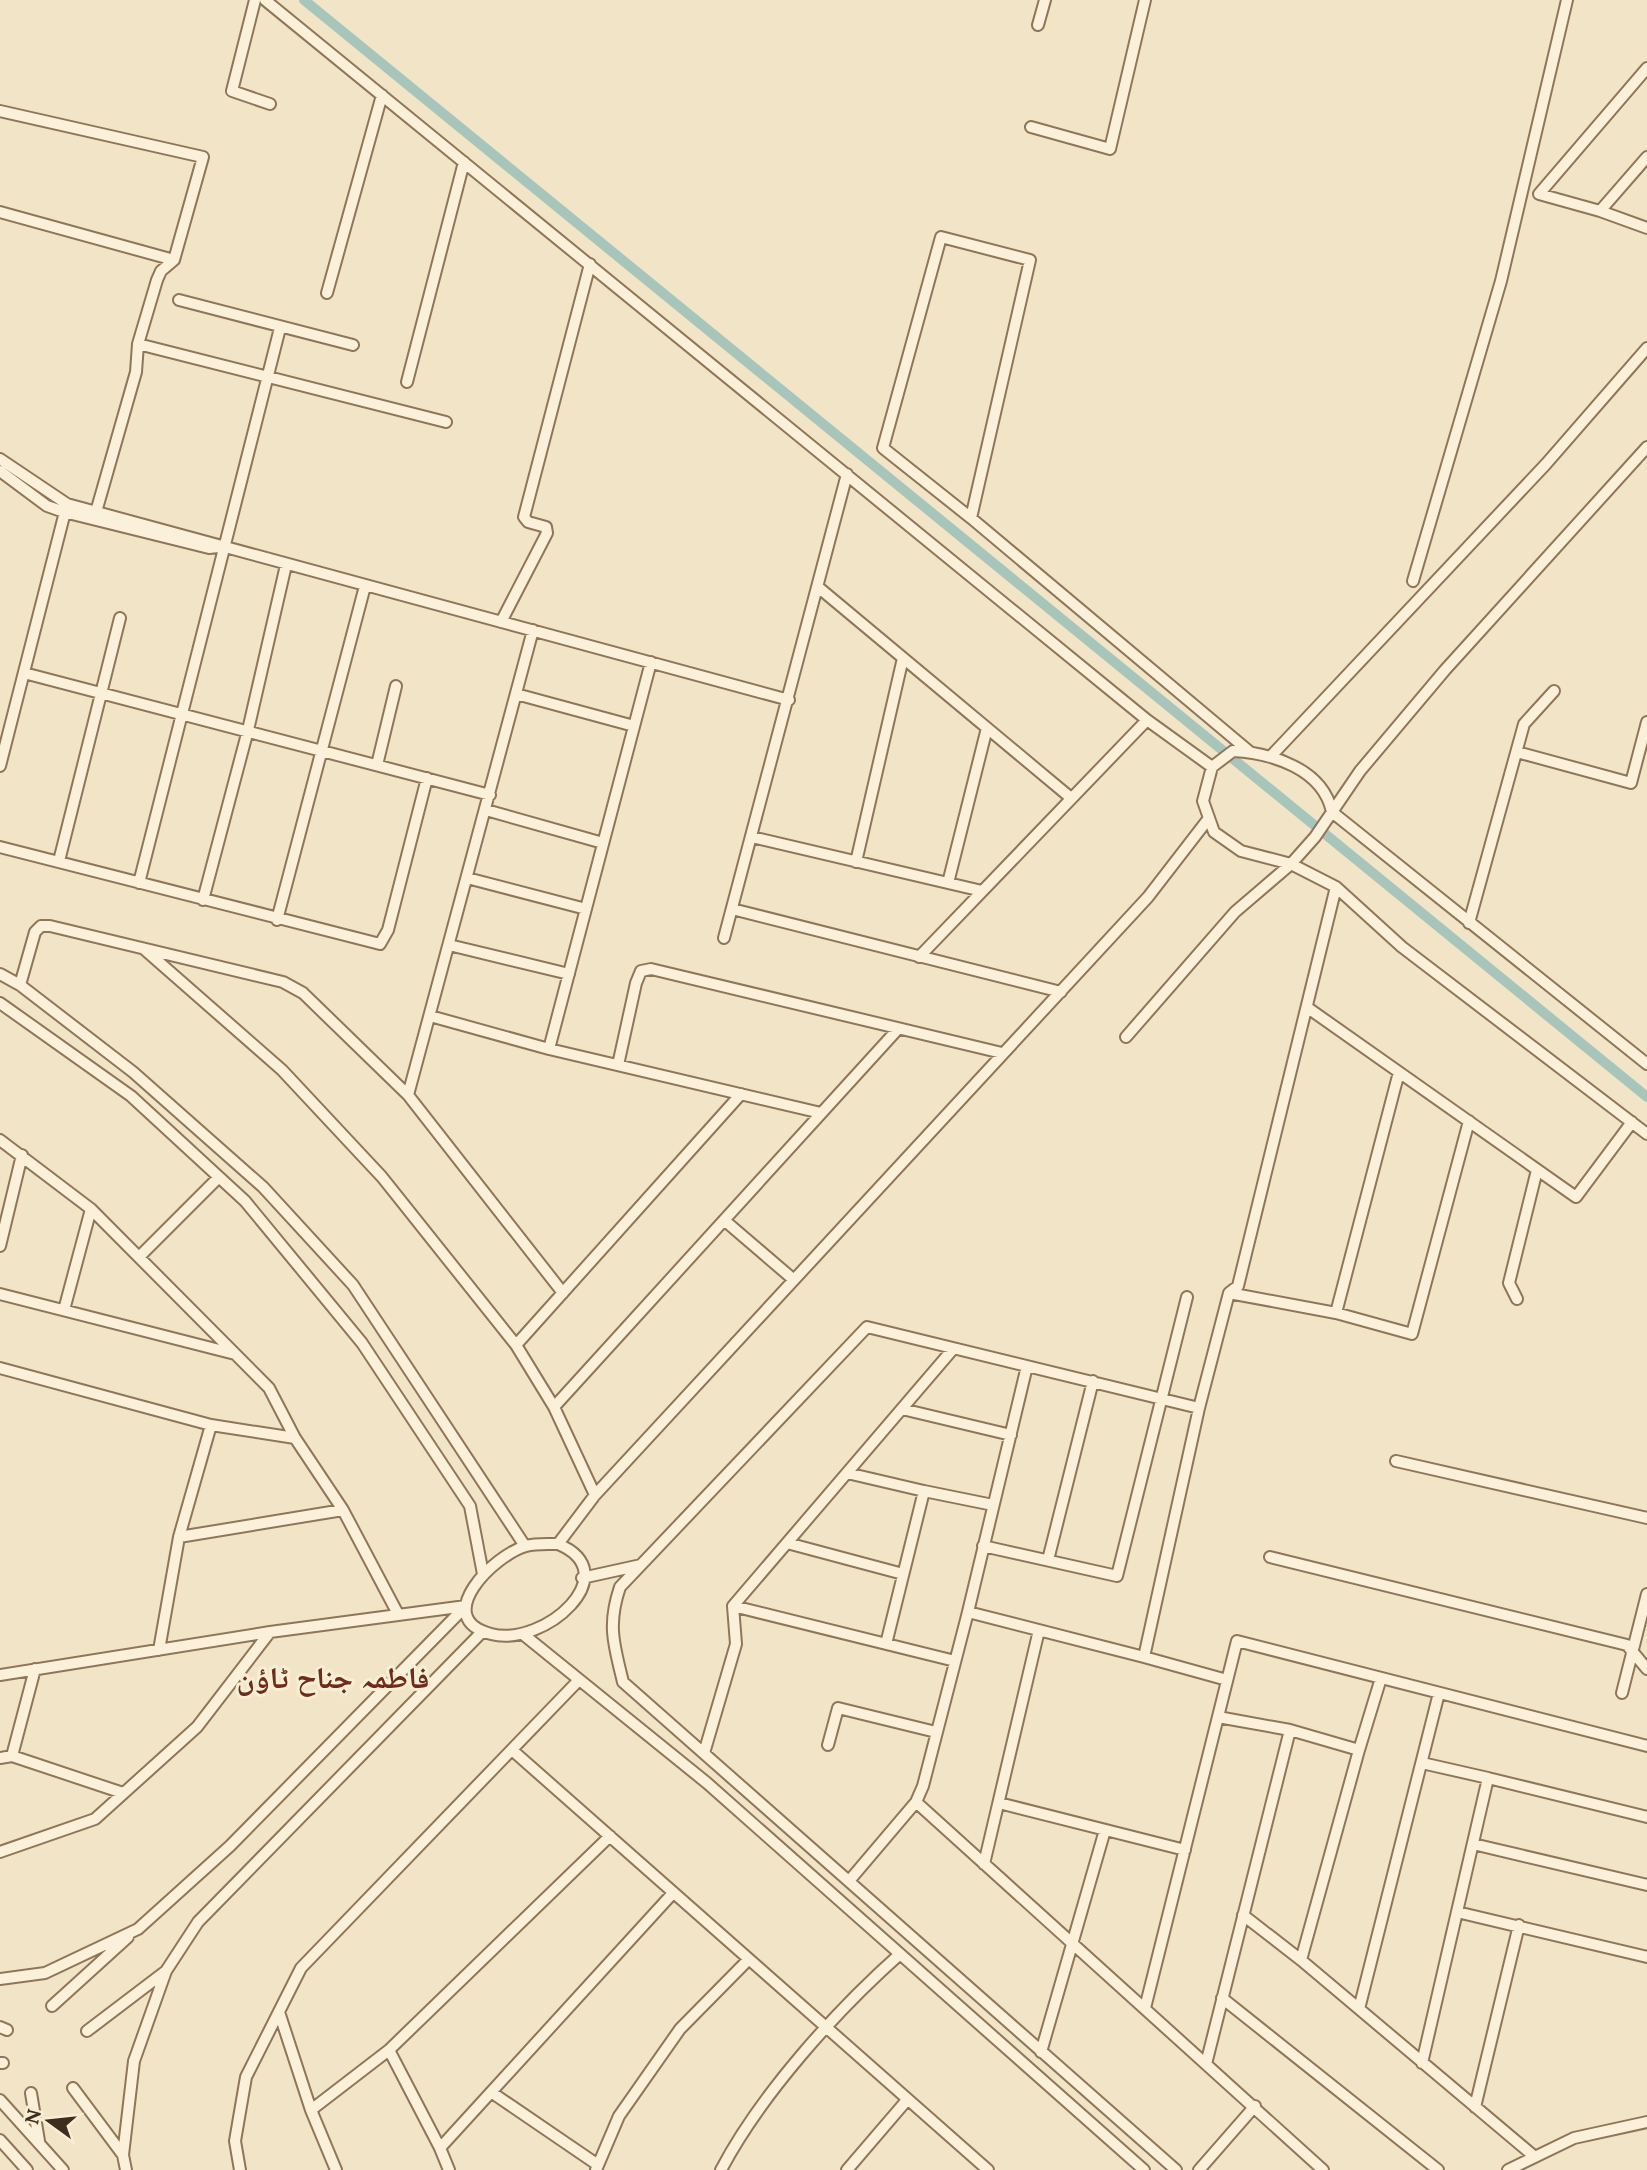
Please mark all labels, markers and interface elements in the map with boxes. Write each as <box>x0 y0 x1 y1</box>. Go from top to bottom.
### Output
district label: فاطمہ جناح ٹاؤن <box>237 1658 429 1697</box>
north arrow <box>14 2086 84 2156</box>
text: N <box>19 2106 46 2127</box>

